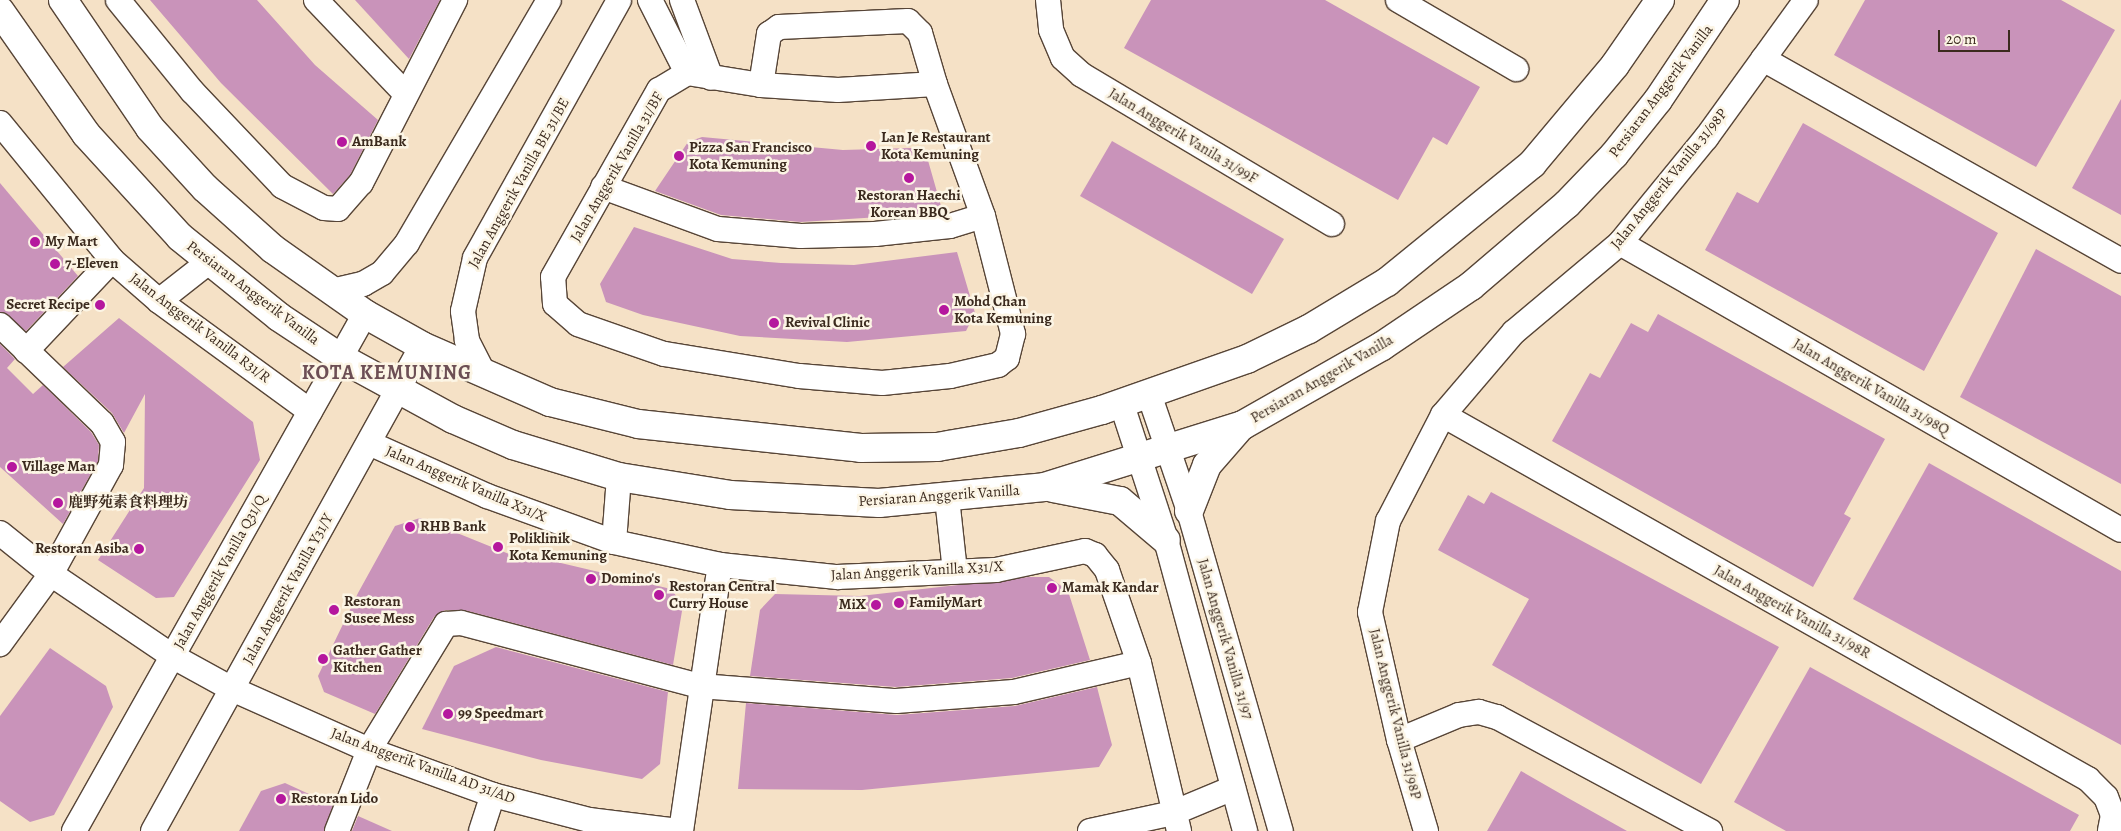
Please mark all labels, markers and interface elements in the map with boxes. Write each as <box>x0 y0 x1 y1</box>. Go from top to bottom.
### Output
scale bar <box>1941 20 2014 52</box>
street label: Persiaran Anggerik Vanilla <box>1605 21 1717 161</box>
text: 20 m <box>1946 29 1977 49</box>
street label: Jalan Anggerik Vanila 31/99F <box>1105 84 1261 188</box>
street label: Jalan Anggerik Vanilla 31/BF <box>567 89 667 245</box>
street label: Jalan Anggerik Vanilla BE 31/BE <box>465 95 573 271</box>
street label: Jalan Anggerik Vanilla 31/98P <box>1607 105 1731 253</box>
place label: Lan Je Restaurant Kota Kemuning <box>881 128 991 163</box>
place label: AmBank <box>352 133 406 151</box>
marker: AmBank <box>336 136 348 148</box>
place label: Pizza San Francisco Kota Kemuning <box>689 138 812 173</box>
marker: Lan Je Restaurant Kota Kemuning <box>865 140 877 152</box>
marker: Pizza San Francisco Kota Kemuning <box>673 150 685 162</box>
marker: Restoran Haechi Korean BBQ <box>903 172 915 184</box>
place label: Restoran Haechi Korean BBQ <box>857 186 961 221</box>
place label: My Mart <box>45 233 98 251</box>
marker: My Mart <box>29 236 41 248</box>
street label: Persiaran Anggerik Vanilla <box>183 237 323 349</box>
place label: 7-Eleven <box>65 255 118 273</box>
marker: 7-Eleven <box>49 258 61 270</box>
street label: Jalan Anggerik Vanilla R31/R <box>126 269 274 387</box>
place label: Mohd Chan Kota Kemuning <box>954 292 1052 327</box>
place label: Secret Recipe <box>6 296 90 314</box>
marker: Secret Recipe <box>94 299 106 311</box>
marker: Mohd Chan Kota Kemuning <box>938 304 950 316</box>
place label: Revival Clinic <box>785 314 870 332</box>
marker: Revival Clinic <box>767 316 781 330</box>
street label: Persiaran Anggerik Vanilla <box>1248 331 1396 427</box>
street label: Jalan Anggerik Vanilla 31/98Q <box>1790 335 1952 439</box>
district label: KOTA KEMUNING <box>300 360 474 384</box>
street label: Jalan Anggerik Vanilla X31/X <box>383 442 549 526</box>
place label: Village Man <box>22 458 95 476</box>
marker: Village Man <box>6 461 18 473</box>
street label: Persiaran Anggerik Vanilla <box>858 481 1020 511</box>
street label: Jalan Anggerik Vanilla Q31/Q <box>170 492 270 652</box>
place label: 鹿野苑素食料理坊 <box>68 494 188 512</box>
marker: 鹿野苑素食料理坊 <box>52 497 64 509</box>
street label: Jalan Anggerik Vanilla Y31/Y <box>239 511 337 667</box>
place label: RHB Bank <box>420 518 486 536</box>
marker: RHB Bank <box>404 521 416 533</box>
place label: Poliklinik Kota Kemuning <box>509 529 607 564</box>
place label: Restoran Asiba <box>35 540 129 558</box>
marker: Poliklinik Kota Kemuning <box>491 540 505 554</box>
marker: Restoran Asiba <box>133 543 145 555</box>
street label: Jalan Anggerik Vanilla X31/X <box>830 557 1004 585</box>
street label: Jalan Anggerik Vanilla 31/97 <box>1193 557 1257 721</box>
street label: Jalan Anggerik Vanilla 31/98R <box>1711 561 1873 663</box>
place label: Domino's <box>601 570 660 588</box>
marker: Domino's <box>585 573 597 585</box>
place label: Restoran Central Curry House <box>669 577 775 612</box>
place label: Mamak Kandar <box>1062 579 1159 597</box>
marker: Mamak Kandar <box>1046 582 1058 594</box>
marker: Restoran Central Curry House <box>653 589 665 601</box>
place label: Restoran Susee Mess <box>344 592 414 627</box>
place label: FamilyMart <box>909 594 982 612</box>
place label: MiX <box>839 596 866 614</box>
marker: FamilyMart <box>893 597 905 609</box>
marker: MiX <box>870 599 882 611</box>
marker: Restoran Susee Mess <box>328 604 340 616</box>
street label: Jalan Anggerik Vanilla 31/98P <box>1365 627 1425 801</box>
place label: Gather Gather Kitchen <box>333 641 422 676</box>
marker: Gather Gather Kitchen <box>317 653 329 665</box>
place label: 99 Speedmart <box>458 705 544 723</box>
marker: 99 Speedmart <box>442 708 454 720</box>
street label: Jalan Anggerik Vanilla AD 31/AD <box>328 724 518 808</box>
place label: Restoran Lido <box>291 790 378 808</box>
marker: Restoran Lido <box>275 793 287 805</box>

